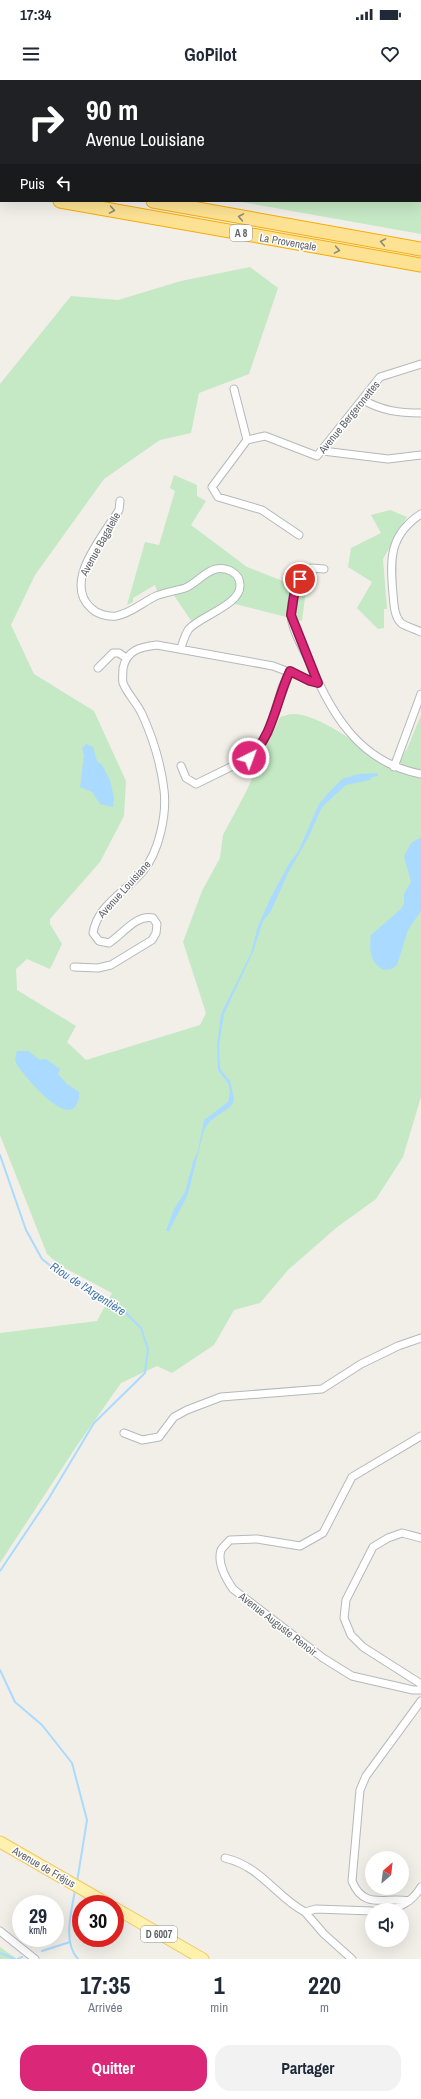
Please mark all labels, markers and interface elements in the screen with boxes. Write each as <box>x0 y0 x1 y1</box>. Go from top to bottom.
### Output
text: 17:34 <box>20 4 51 25</box>
text: GoPilot <box>184 42 237 67</box>
icon: menu <box>20 43 42 65</box>
icon: heart <box>379 43 401 65</box>
text: 90 m <box>86 91 138 129</box>
icon: right <box>20 96 72 148</box>
text: Avenue Louisiane <box>86 127 205 152</box>
icon: left <box>53 172 75 194</box>
text: Puis <box>20 173 45 194</box>
one-way arrow <box>109 206 116 214</box>
one-way arrow <box>238 213 244 222</box>
road number: A 8 <box>230 225 252 241</box>
street label: La Provençale <box>258 230 318 254</box>
one-way arrow <box>379 239 386 247</box>
one-way arrow <box>334 246 340 254</box>
street label: Avenue Bergeronettes <box>315 377 383 457</box>
street label: Avenue Bagatelle <box>76 510 123 579</box>
pin <box>283 562 317 596</box>
icon: arrive <box>289 568 311 590</box>
position arrow <box>228 737 270 779</box>
street label: Avenue Louisiane <box>94 857 153 921</box>
water label: Riou de l'Argentière <box>47 1259 129 1320</box>
street label: Avenue Auguste Renoir <box>235 1589 320 1659</box>
street label: Avenue de Fréjus <box>9 1843 78 1891</box>
north arrow <box>365 1851 409 1895</box>
map controls <box>365 1851 409 1947</box>
speed limit sign: 30 <box>72 1895 124 1947</box>
text: 29 <box>29 1902 47 1929</box>
button: sound <box>365 1903 409 1947</box>
text: km/h <box>29 1924 47 1937</box>
road number: D 6007 <box>141 1926 177 1942</box>
text: 17:35 <box>80 1969 130 2001</box>
text: 1 <box>214 1969 225 2001</box>
text: 220 <box>308 1969 341 2001</box>
text: Arrivée <box>88 1999 122 2016</box>
text: min <box>210 1999 228 2016</box>
text: m <box>320 1999 329 2016</box>
button: Quitter <box>20 2045 207 2091</box>
button: Partager <box>215 2045 401 2091</box>

